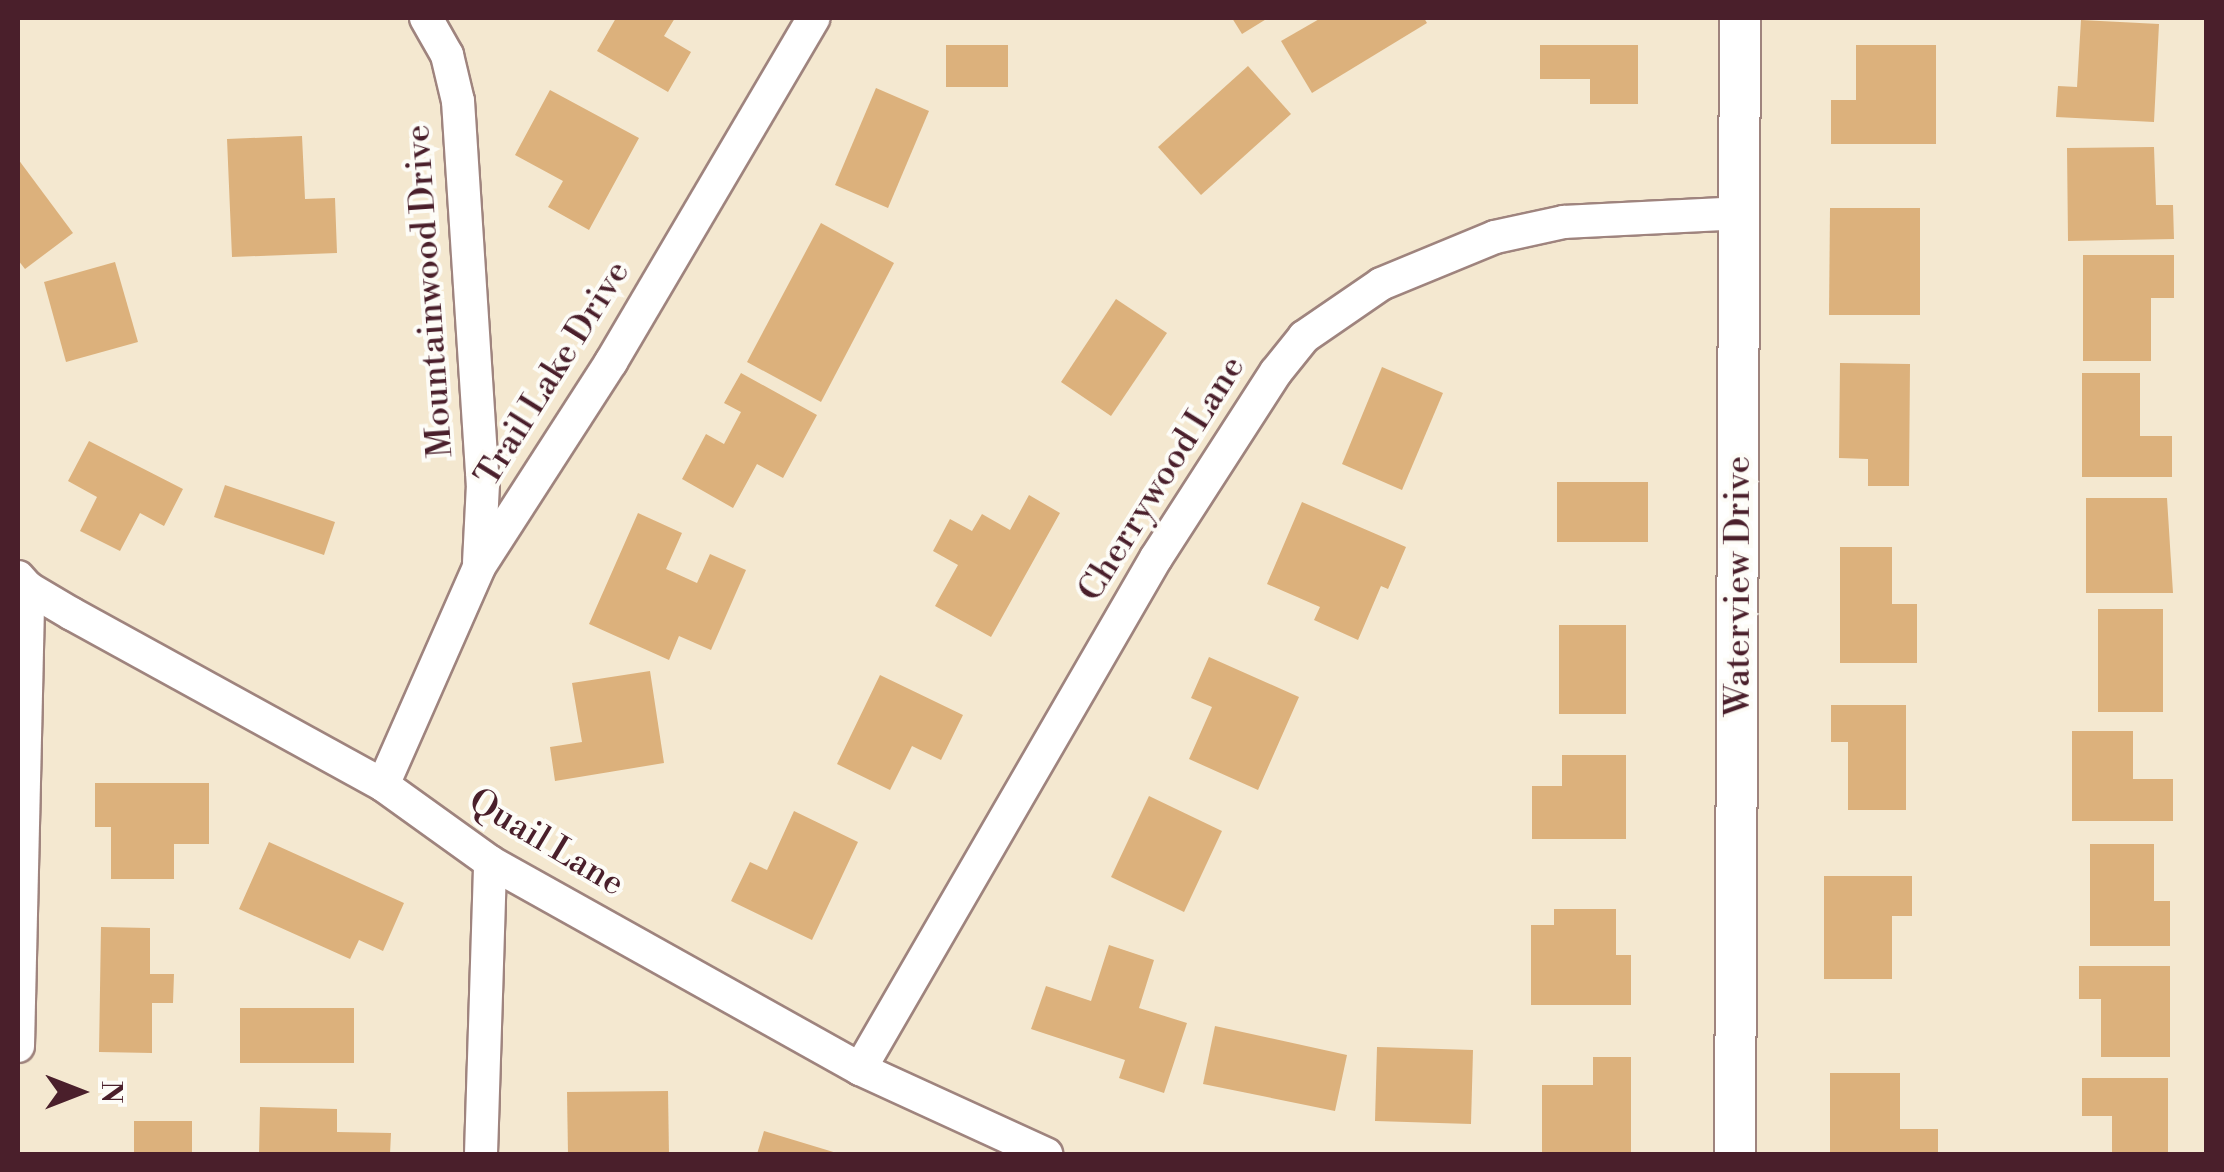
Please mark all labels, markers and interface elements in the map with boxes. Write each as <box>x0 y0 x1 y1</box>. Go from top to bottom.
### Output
street label: Mountainwood Drive <box>397 123 463 459</box>
street label: Trail Lake Drive <box>467 254 639 494</box>
street label: Cherrywood Lane <box>1070 349 1254 609</box>
street label: Waterview Drive <box>1718 456 1760 716</box>
street label: Quail Lane <box>461 780 631 906</box>
north arrow <box>30 1042 130 1142</box>
text: N <box>93 1081 128 1103</box>

